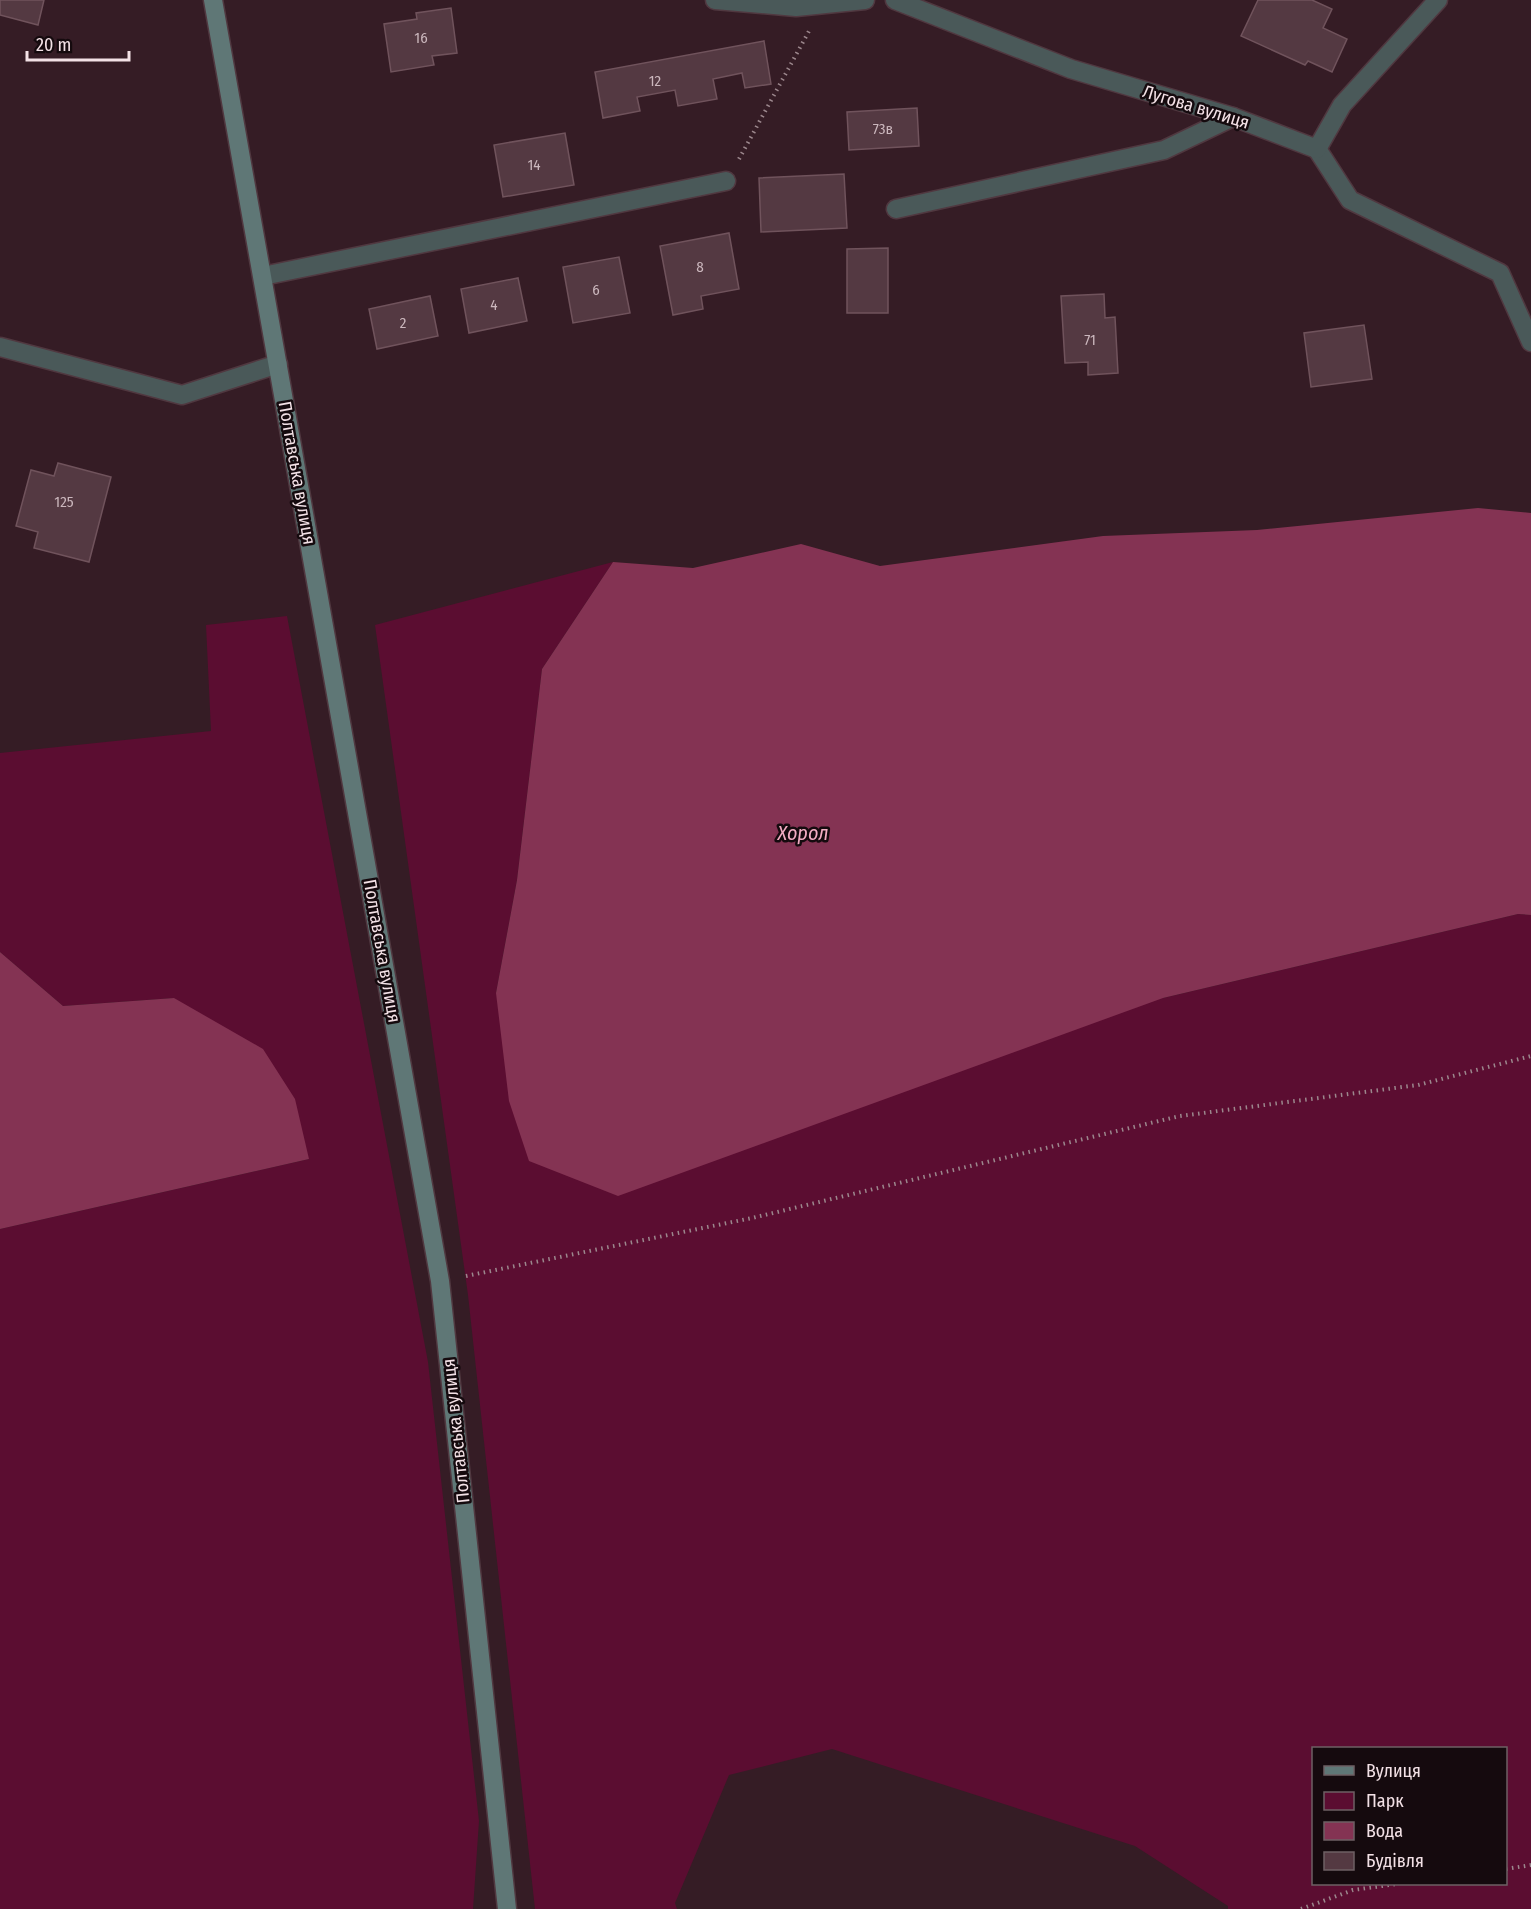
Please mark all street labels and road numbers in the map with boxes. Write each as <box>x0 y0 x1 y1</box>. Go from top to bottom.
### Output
street label: Лугова вулиця <box>1140 80 1252 134</box>
street label: Полтавська вулиця <box>274 400 320 546</box>
street label: Полтавська вулиця <box>359 878 405 1024</box>
street label: Полтавська вулиця <box>437 1358 475 1504</box>

